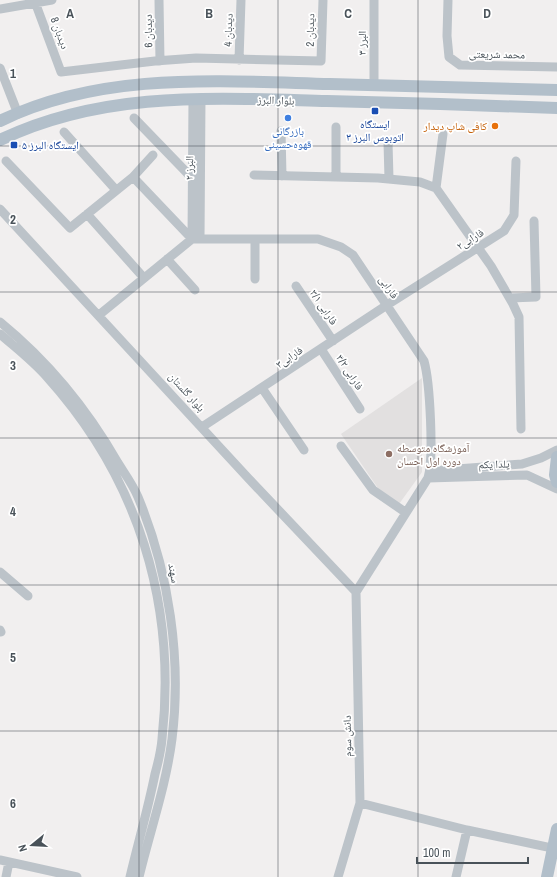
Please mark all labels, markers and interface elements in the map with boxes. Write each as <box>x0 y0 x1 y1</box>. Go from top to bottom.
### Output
text: A <box>66 5 74 22</box>
text: B <box>205 5 213 22</box>
text: C <box>344 5 352 22</box>
text: D <box>483 5 491 22</box>
street label: دیدبان 4 <box>220 13 236 47</box>
street label: دیدبان 2 <box>303 13 317 47</box>
street label: دیدبان 6 <box>141 14 155 48</box>
street label: دیدبان 8 <box>48 15 72 51</box>
street label: البرز ۳ <box>355 31 369 55</box>
street label: محمد شریعتی <box>469 47 525 61</box>
text: 1 <box>10 65 16 82</box>
street label: بلوار البرز <box>256 92 295 108</box>
marker: ایستگاه اتوبوس البرز ۳ <box>370 106 380 116</box>
marker: بازرگانی قهوه‌حسینی <box>283 113 293 123</box>
place label: ایستگاه اتوبوس البرز ۳ <box>346 117 404 144</box>
place label: کافی شاپ دیدار <box>423 119 487 133</box>
marker: کافی شاپ دیدار <box>490 121 500 131</box>
place label: بازرگانی قهوه‌حسینی <box>264 124 312 151</box>
place label: ایستگاه البرز ۵ <box>22 138 79 152</box>
marker: ایستگاه البرز ۵ <box>9 140 19 150</box>
street label: البرز ۲ <box>182 156 196 180</box>
text: 2 <box>10 211 16 228</box>
street label: فارابی۲ <box>454 225 487 253</box>
street label: فارابی <box>376 273 402 301</box>
street label: فارابی ۳/۱ <box>307 287 341 328</box>
street label: فارابی۳ <box>273 343 306 371</box>
street label: فارابی ۳/۲ <box>333 352 367 393</box>
text: 3 <box>10 357 16 374</box>
street label: بلوار گلستان <box>166 369 208 415</box>
place label: آموزشگاه متوسطه دوره اول احسان <box>397 441 470 468</box>
marker: آموزشگاه متوسطه دوره اول احسان <box>384 449 394 459</box>
street label: یلدا یکم <box>478 456 511 473</box>
text: 4 <box>10 503 16 520</box>
street label: سهند <box>165 562 183 584</box>
text: 5 <box>10 649 16 666</box>
street label: دانش سوم <box>340 715 354 757</box>
text: 6 <box>10 795 16 812</box>
north arrow <box>12 825 52 865</box>
scale bar <box>417 839 528 865</box>
text: N <box>15 843 30 853</box>
text: 100 m <box>423 845 450 861</box>

